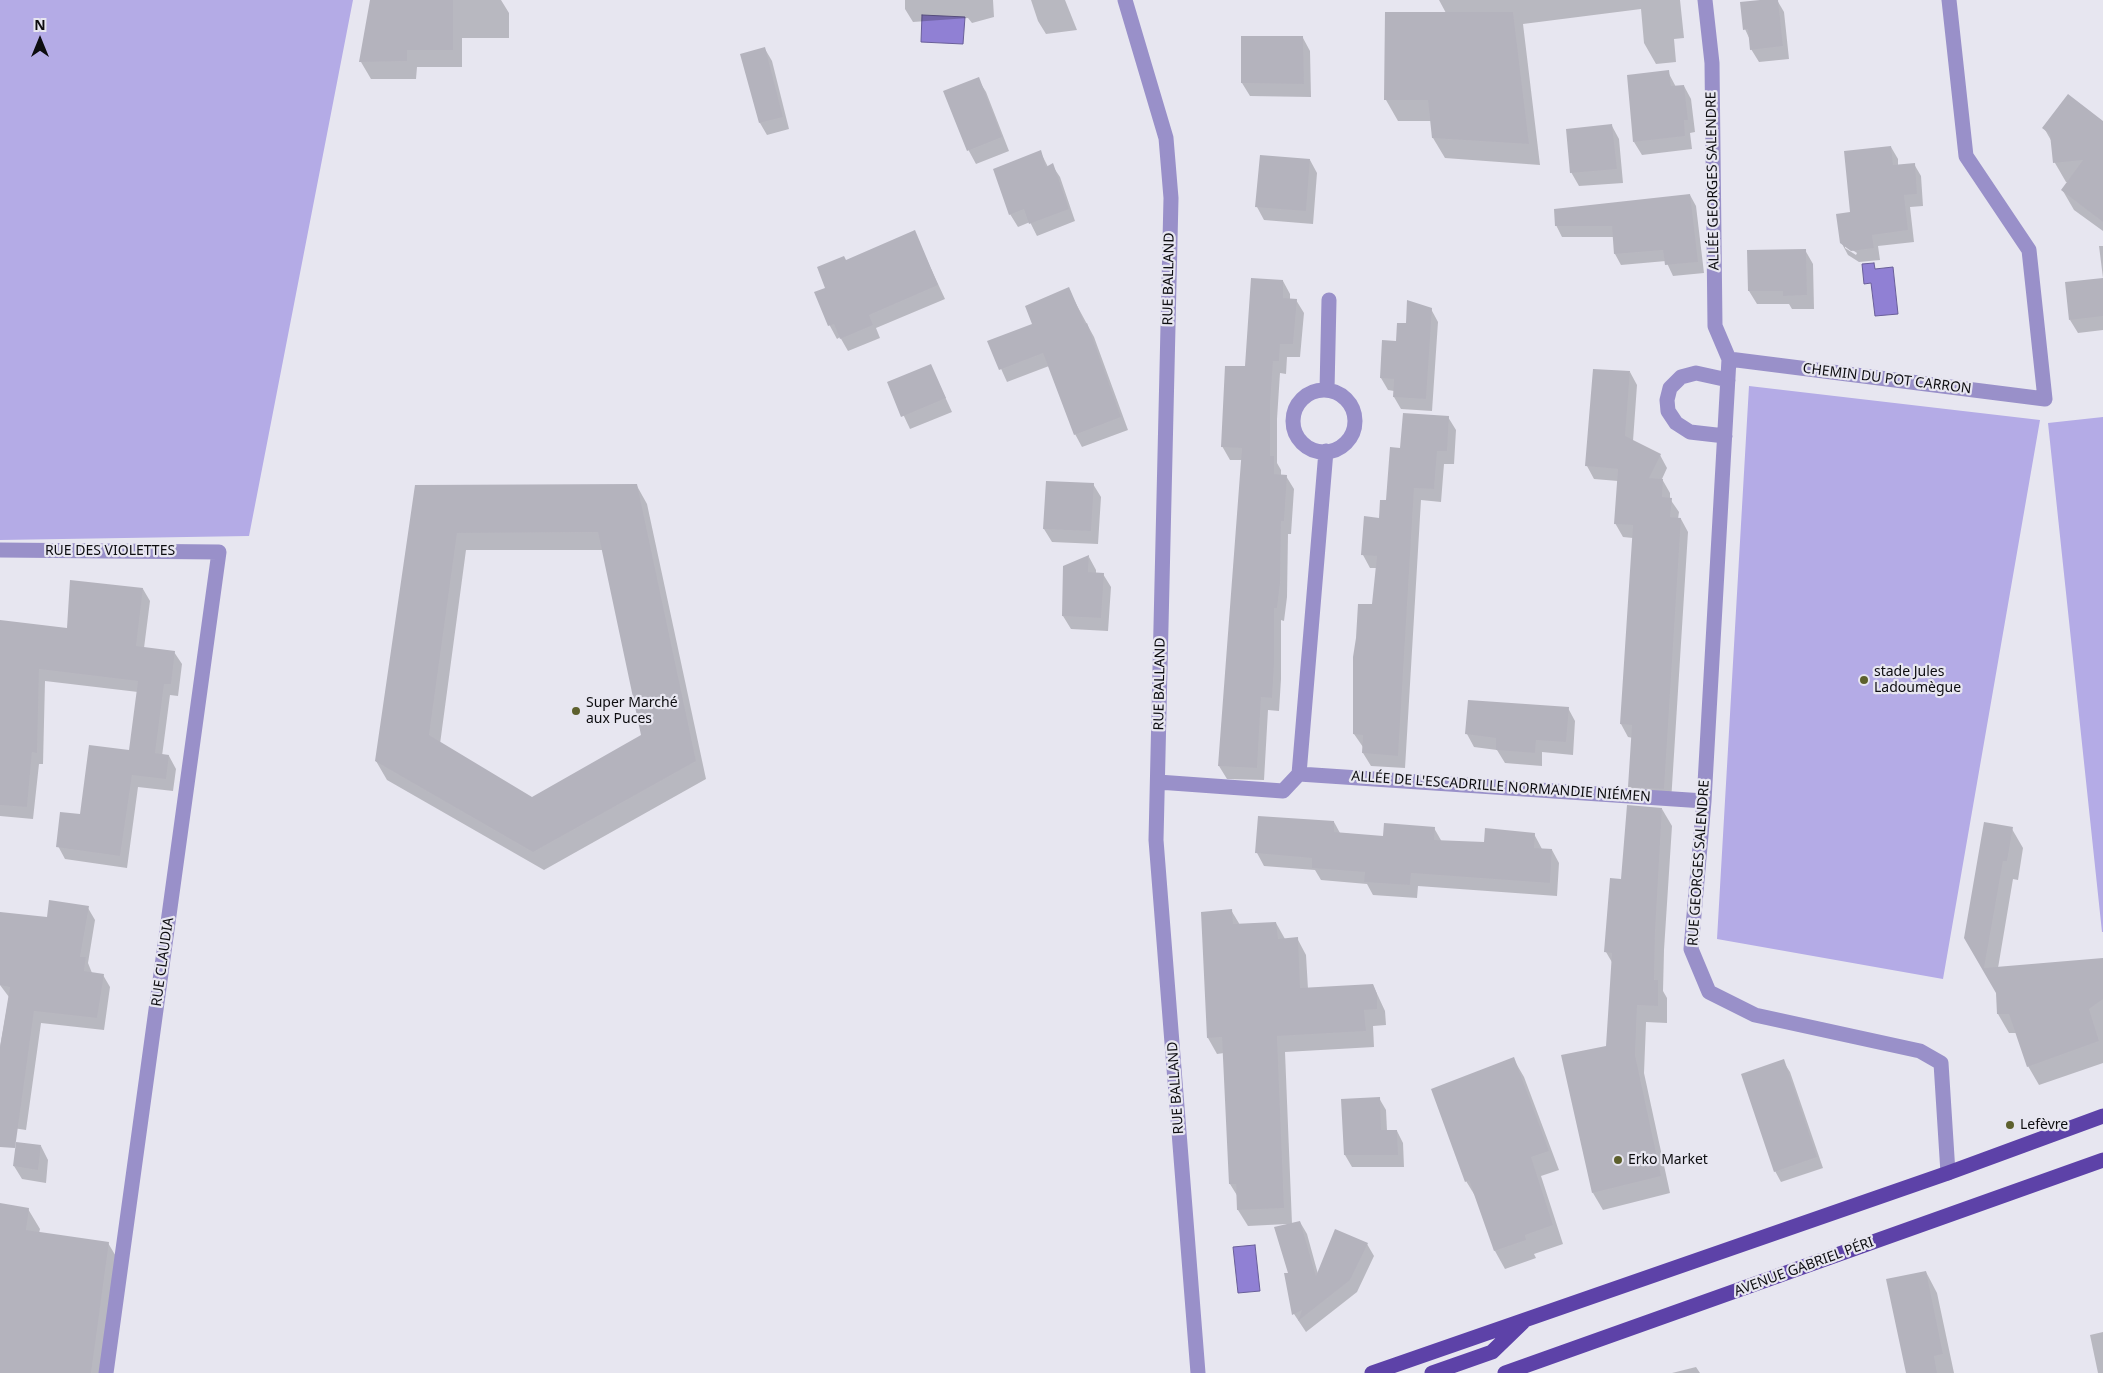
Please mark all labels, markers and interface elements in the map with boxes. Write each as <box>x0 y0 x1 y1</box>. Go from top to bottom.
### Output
north arrow <box>15 15 65 65</box>
text: N <box>34 15 46 34</box>
street label: ALLÉE GEORGES SALENDRE <box>1703 91 1723 271</box>
street label: RUE BALLAND <box>1160 232 1178 326</box>
street label: CHEMIN DU POT CARRON <box>1802 360 1972 398</box>
street label: RUE DES VIOLETTES <box>45 543 175 559</box>
street label: RUE BALLAND <box>1151 637 1169 731</box>
place label: stade Jules Ladoumègue <box>1874 664 1961 696</box>
marker: stade Jules Ladoumègue <box>1858 674 1870 686</box>
place label: Super Marché aux Puces <box>586 695 678 728</box>
marker: Super Marché aux Puces <box>570 705 582 717</box>
street label: ALLÉE DE L'ESCADRILLE NORMANDIE NIÉMEN <box>1351 768 1651 806</box>
street label: RUE GEORGES SALENDRE <box>1685 779 1713 947</box>
street label: RUE CLAUDIA <box>148 916 178 1008</box>
street label: RUE BALLAND <box>1164 1041 1188 1135</box>
place label: Lefèvre <box>2020 1117 2068 1133</box>
marker: Lefèvre <box>2004 1119 2016 1131</box>
place label: Erko Market <box>1628 1152 1708 1168</box>
marker: Erko Market <box>1612 1154 1624 1166</box>
street label: AVENUE GABRIEL PÉRI <box>1732 1234 1876 1300</box>

